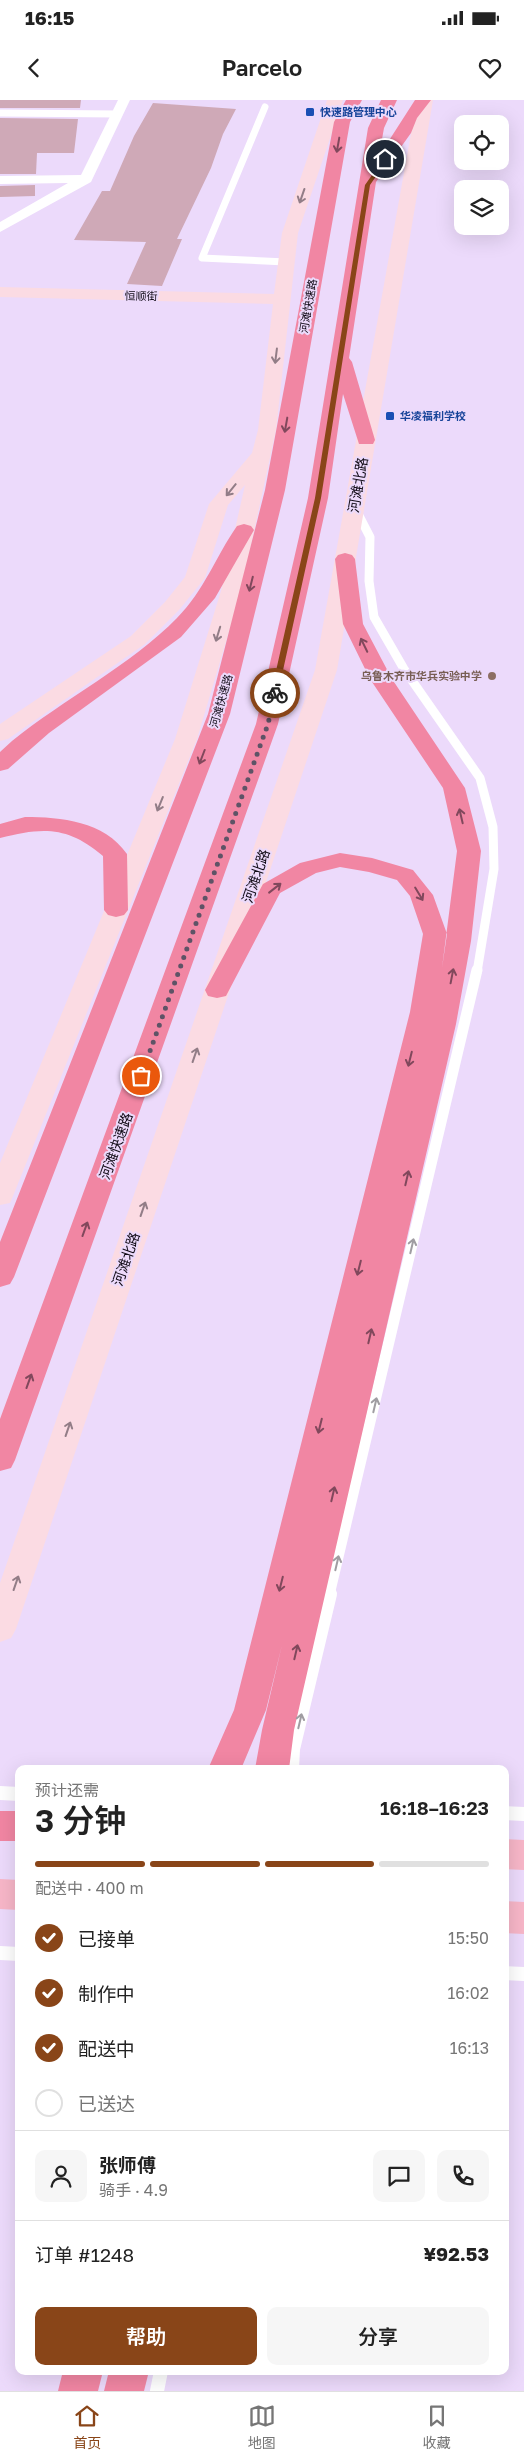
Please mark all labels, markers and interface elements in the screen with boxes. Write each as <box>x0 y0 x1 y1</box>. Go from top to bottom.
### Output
text: 16:15 <box>25 6 74 29</box>
icon: back <box>20 54 48 82</box>
text: Parcelo <box>222 54 302 81</box>
icon: heart <box>476 54 504 82</box>
place label: 快速路管理中心 <box>320 105 397 118</box>
marker: 快速路管理中心 <box>304 106 316 118</box>
map controls <box>454 115 509 235</box>
button: locate <box>454 115 509 170</box>
one-way arrow <box>332 137 342 153</box>
pin <box>364 138 406 180</box>
icon: home <box>371 145 399 173</box>
button: layers <box>454 180 509 235</box>
one-way arrow <box>297 188 306 203</box>
street label: 河滩快速路 <box>296 278 319 334</box>
street label: 恒顺街 <box>124 289 158 302</box>
one-way arrow <box>271 347 281 363</box>
place label: 华凌福利学校 <box>400 409 466 422</box>
marker: 华凌福利学校 <box>384 410 396 422</box>
one-way arrow <box>281 417 291 433</box>
street label: 河滩北路 <box>344 456 371 514</box>
one-way arrow <box>226 483 237 496</box>
one-way arrow <box>246 575 255 591</box>
one-way arrow <box>212 626 222 642</box>
one-way arrow <box>359 638 368 653</box>
courier <box>250 668 300 718</box>
place label: 乌鲁木齐市华兵实验中学 <box>361 669 482 682</box>
marker: 乌鲁木齐市华兵实验中学 <box>486 670 498 682</box>
street label: 河滩快速路 <box>207 673 234 729</box>
icon: bike <box>261 679 289 707</box>
one-way arrow <box>197 749 206 764</box>
one-way arrow <box>154 796 164 811</box>
one-way arrow <box>456 808 465 824</box>
street label: 河滩北路 <box>238 847 273 905</box>
one-way arrow <box>268 883 282 893</box>
one-way arrow <box>414 887 425 901</box>
one-way arrow <box>448 968 457 984</box>
one-way arrow <box>191 1048 200 1064</box>
one-way arrow <box>405 1051 415 1067</box>
pin <box>120 1055 162 1097</box>
icon: bag <box>127 1062 155 1090</box>
street label: 河滩快速路 <box>96 1110 135 1182</box>
one-way arrow <box>403 1170 412 1186</box>
one-way arrow <box>139 1202 148 1217</box>
one-way arrow <box>81 1222 90 1237</box>
street label: 河滩北路 <box>108 1230 143 1288</box>
one-way arrow <box>408 1239 417 1255</box>
one-way arrow <box>354 1260 363 1276</box>
one-way arrow <box>366 1328 375 1344</box>
one-way arrow <box>25 1374 34 1390</box>
one-way arrow <box>371 1397 380 1413</box>
one-way arrow <box>315 1417 324 1433</box>
one-way arrow <box>64 1422 73 1438</box>
one-way arrow <box>329 1487 338 1503</box>
one-way arrow <box>333 1555 342 1571</box>
one-way arrow <box>276 1575 285 1591</box>
one-way arrow <box>12 1576 21 1591</box>
one-way arrow <box>292 1645 301 1661</box>
one-way arrow <box>296 1713 305 1729</box>
text: 预计还需 <box>35 1780 99 1800</box>
text: 16:18–16:23 <box>380 1796 489 1819</box>
text: 3 分钟 <box>35 1801 126 1839</box>
text: 配送中 · 400 m <box>35 1878 144 1898</box>
icon: check <box>35 1924 63 1952</box>
text: 已接单 <box>78 1927 135 1950</box>
text: 15:50 <box>448 1928 489 1948</box>
icon: check <box>35 1979 63 2007</box>
text: 制作中 <box>78 1982 135 2005</box>
text: 16:02 <box>448 1983 489 2003</box>
icon: check <box>35 2034 63 2062</box>
text: 配送中 <box>78 2037 135 2060</box>
text: 16:13 <box>450 2038 489 2058</box>
text: 已送达 <box>78 2092 135 2115</box>
button: person <box>35 2150 87 2202</box>
button: chat <box>373 2150 425 2202</box>
button: phone <box>437 2150 489 2202</box>
text: 张师傅 <box>99 2153 156 2176</box>
text: 骑手 · 4.9 <box>99 2180 168 2200</box>
text: ¥92.53 <box>424 2242 489 2265</box>
text: 订单 #1248 <box>35 2243 134 2266</box>
button: 帮助 <box>35 2307 257 2365</box>
button: 分享 <box>267 2307 489 2365</box>
tab: 首页 <box>73 2402 101 2452</box>
tab: 地图 <box>248 2402 276 2452</box>
tab: 收藏 <box>423 2402 451 2452</box>

